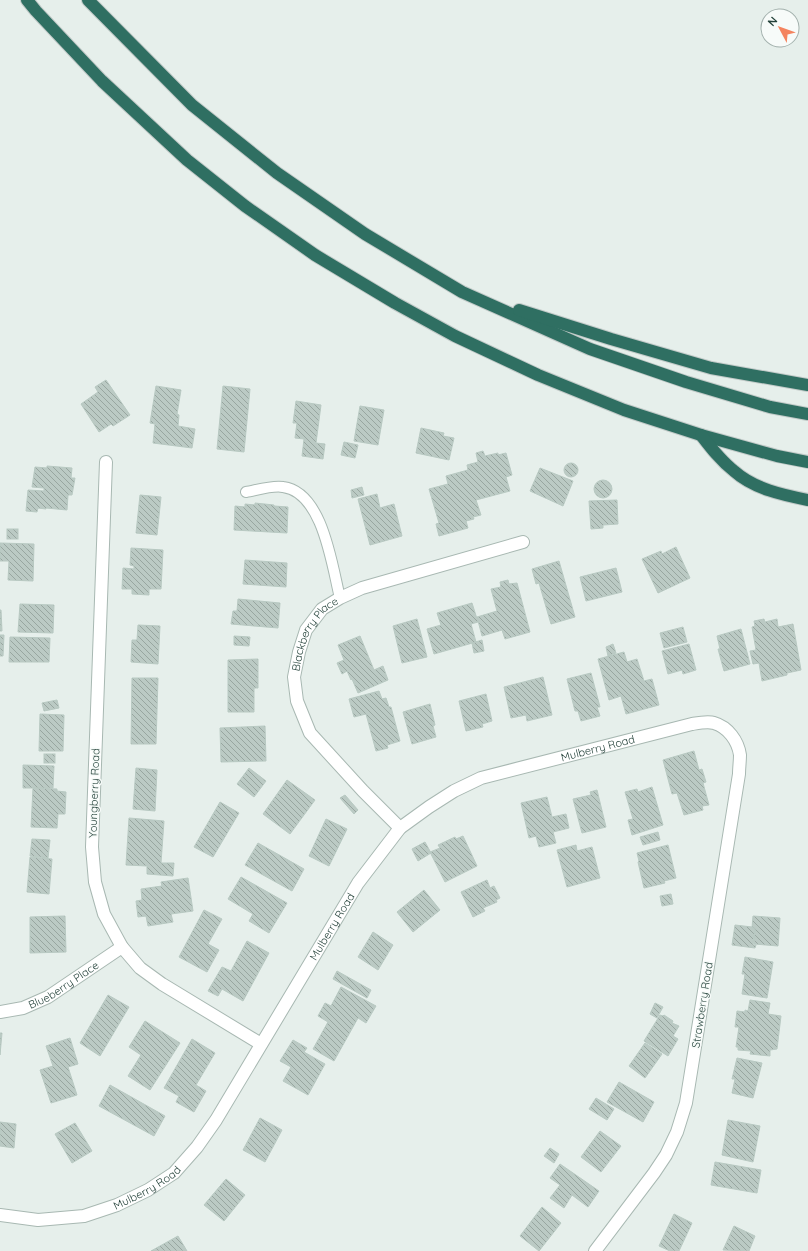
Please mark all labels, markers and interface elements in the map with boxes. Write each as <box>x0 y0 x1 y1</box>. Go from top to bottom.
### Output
north arrow <box>760 8 800 48</box>
text: N <box>765 14 780 29</box>
street label: Blackberry Place <box>288 594 341 672</box>
street label: Mulberry Road <box>559 732 636 764</box>
street label: Youngberry Road <box>85 748 103 838</box>
street label: Mulberry Road <box>306 890 357 963</box>
street label: Blueberry Place <box>26 958 101 1012</box>
street label: Strawberry Road <box>688 961 716 1049</box>
street label: Mulberry Road <box>111 1163 184 1213</box>

